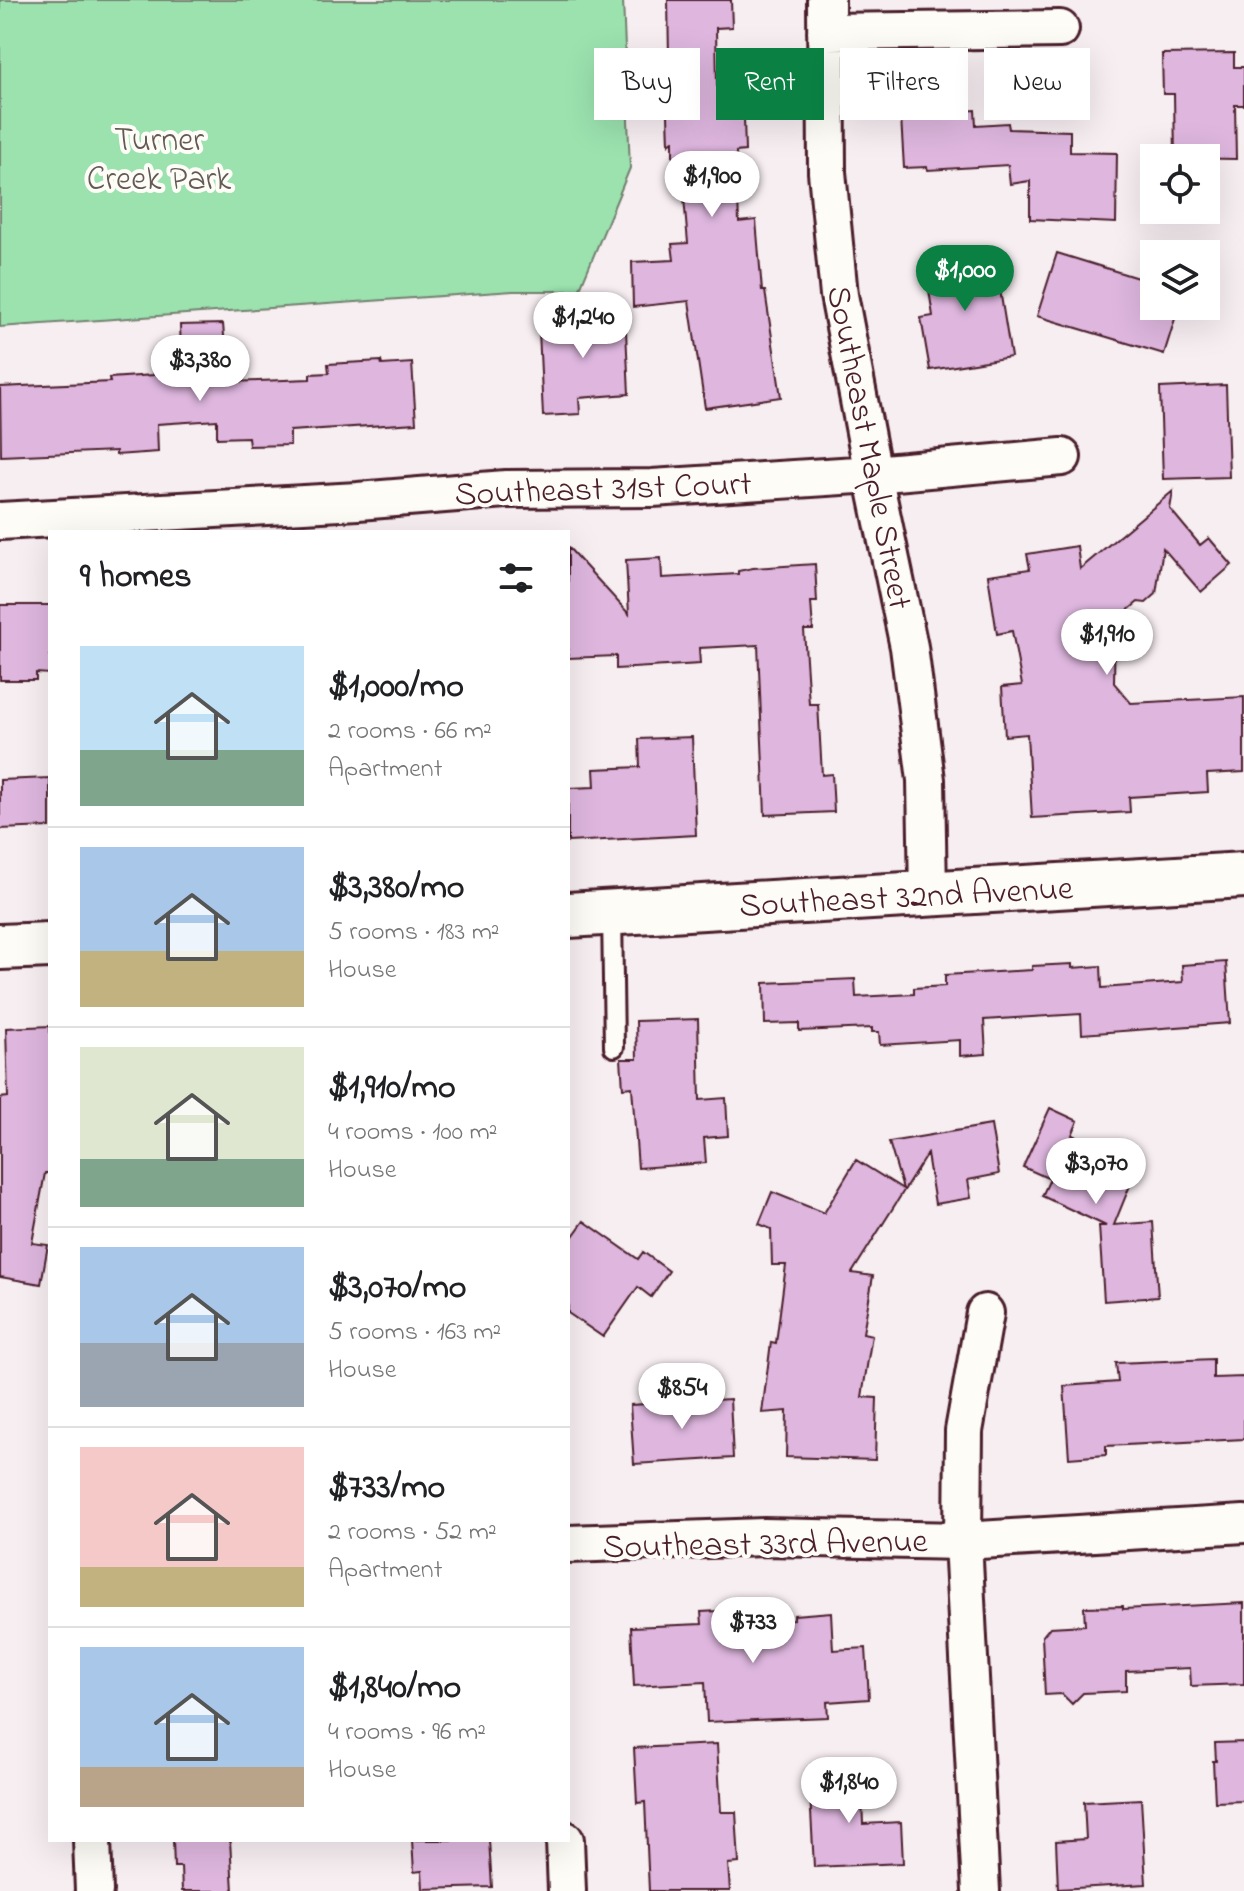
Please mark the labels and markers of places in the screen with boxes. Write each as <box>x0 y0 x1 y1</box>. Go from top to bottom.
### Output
pin: $1,900 <box>647 151 777 219</box>
pin: $1,000 <box>900 245 1030 313</box>
pin: $1,240 <box>518 292 648 360</box>
pin: $3,380 <box>135 335 265 403</box>
pin: $1,910 <box>1042 609 1172 677</box>
pin: $3,070 <box>1031 1138 1161 1206</box>
pin: $854 <box>635 1363 729 1431</box>
pin: $733 <box>706 1597 800 1665</box>
pin: $1,840 <box>784 1757 914 1825</box>

